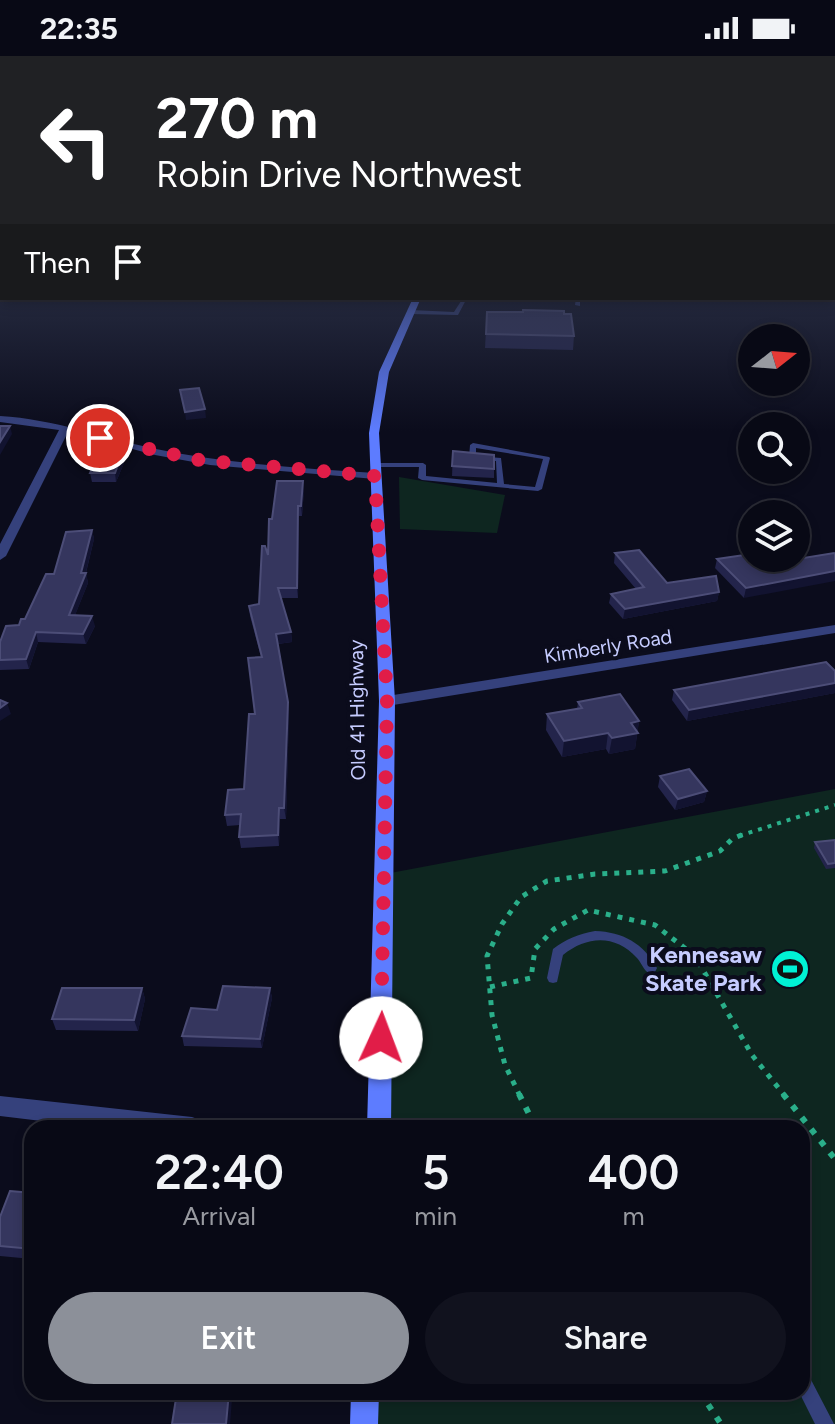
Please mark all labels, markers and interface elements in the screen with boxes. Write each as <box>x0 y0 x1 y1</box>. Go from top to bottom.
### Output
text: 22:35 <box>40 10 118 47</box>
text: 270 m <box>156 85 318 152</box>
icon: left <box>24 88 128 192</box>
text: Robin Drive Northwest <box>156 153 522 196</box>
icon: arrive <box>106 240 150 284</box>
text: Then <box>24 244 90 281</box>
north arrow <box>738 324 810 396</box>
map controls <box>738 324 810 572</box>
pin <box>66 404 134 472</box>
button: search <box>738 412 810 484</box>
icon: arrive <box>78 416 122 460</box>
button: layers <box>738 500 810 572</box>
street label: Kimberly Road <box>542 624 674 668</box>
street label: Old 41 Highway <box>344 639 370 781</box>
place label: Kennesaw Skate Park <box>645 940 762 997</box>
sports icon: Kennesaw Skate Park <box>769 948 811 990</box>
position arrow <box>339 996 423 1080</box>
text: 22:40 <box>154 1143 284 1201</box>
text: 5 <box>422 1143 450 1201</box>
text: 400 <box>587 1143 680 1201</box>
text: Arrival <box>182 1200 256 1232</box>
text: min <box>414 1200 457 1232</box>
text: m <box>622 1200 645 1232</box>
button: Exit <box>48 1292 409 1384</box>
button: Share <box>425 1292 786 1384</box>

